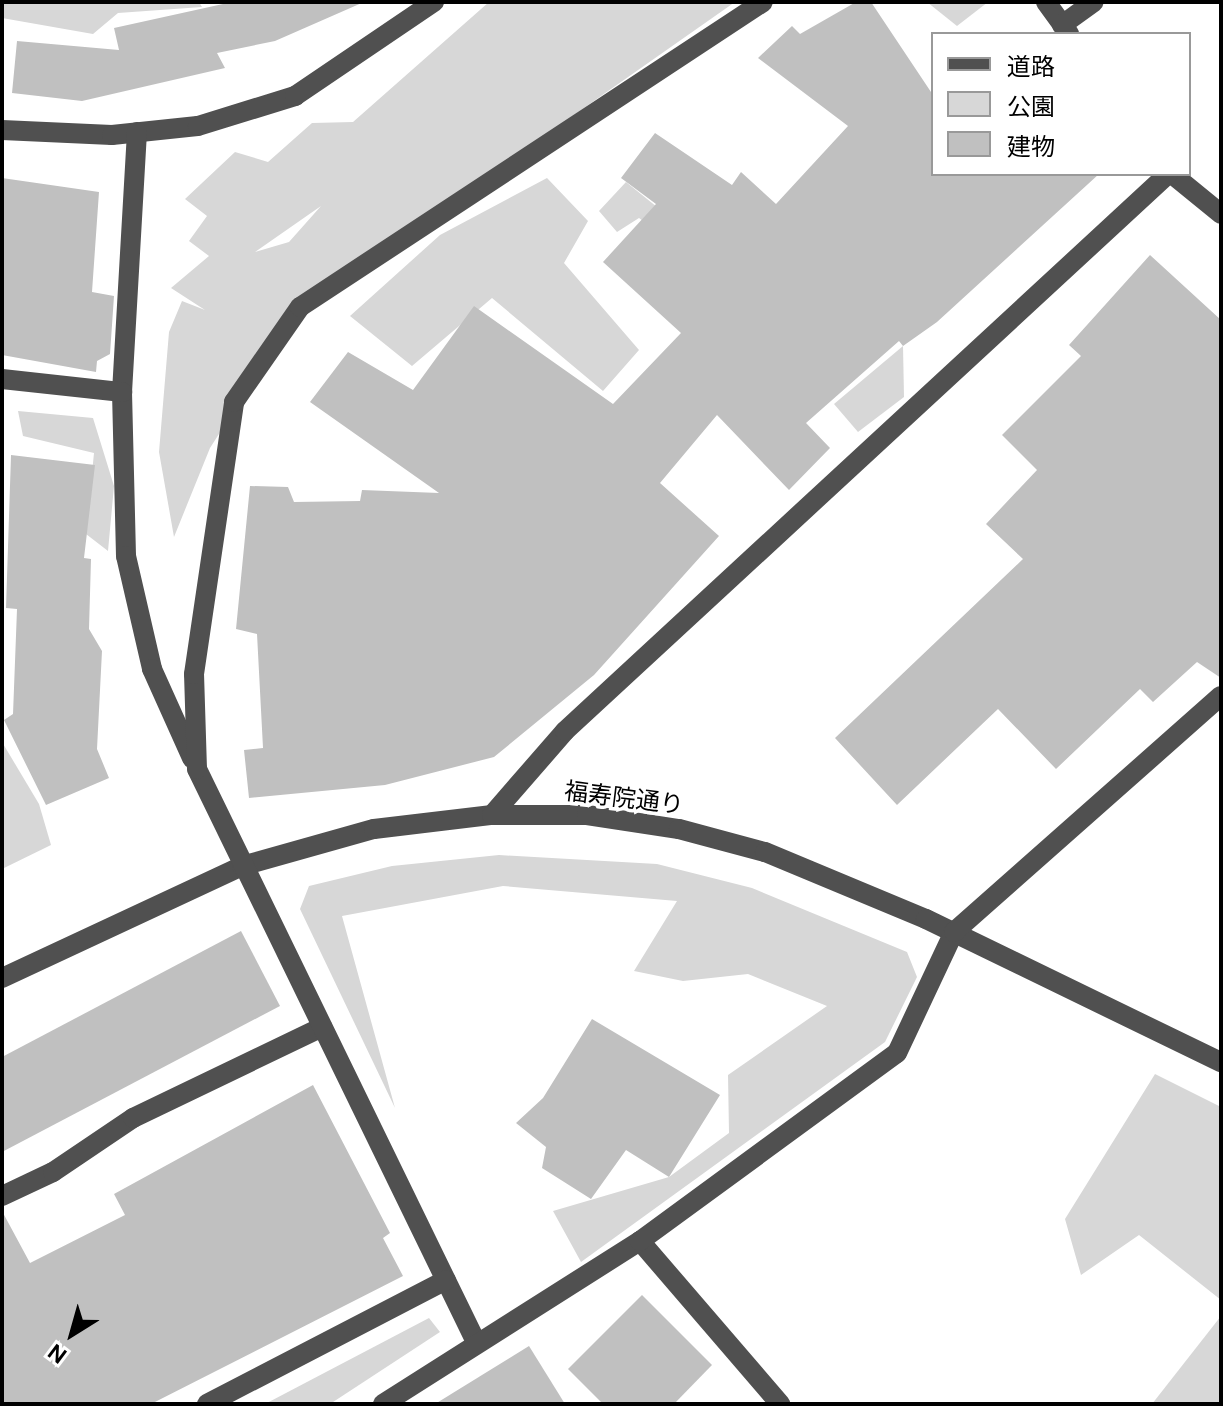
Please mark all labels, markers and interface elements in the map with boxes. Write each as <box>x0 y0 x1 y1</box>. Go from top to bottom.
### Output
legend <box>931 32 1191 176</box>
text: 道路 <box>1007 51 1055 82</box>
text: 公園 <box>1007 91 1055 122</box>
text: 建物 <box>1007 131 1055 162</box>
street label: 福寿院通り <box>563 776 685 820</box>
north arrow <box>32 1294 112 1374</box>
text: N <box>42 1337 72 1370</box>

